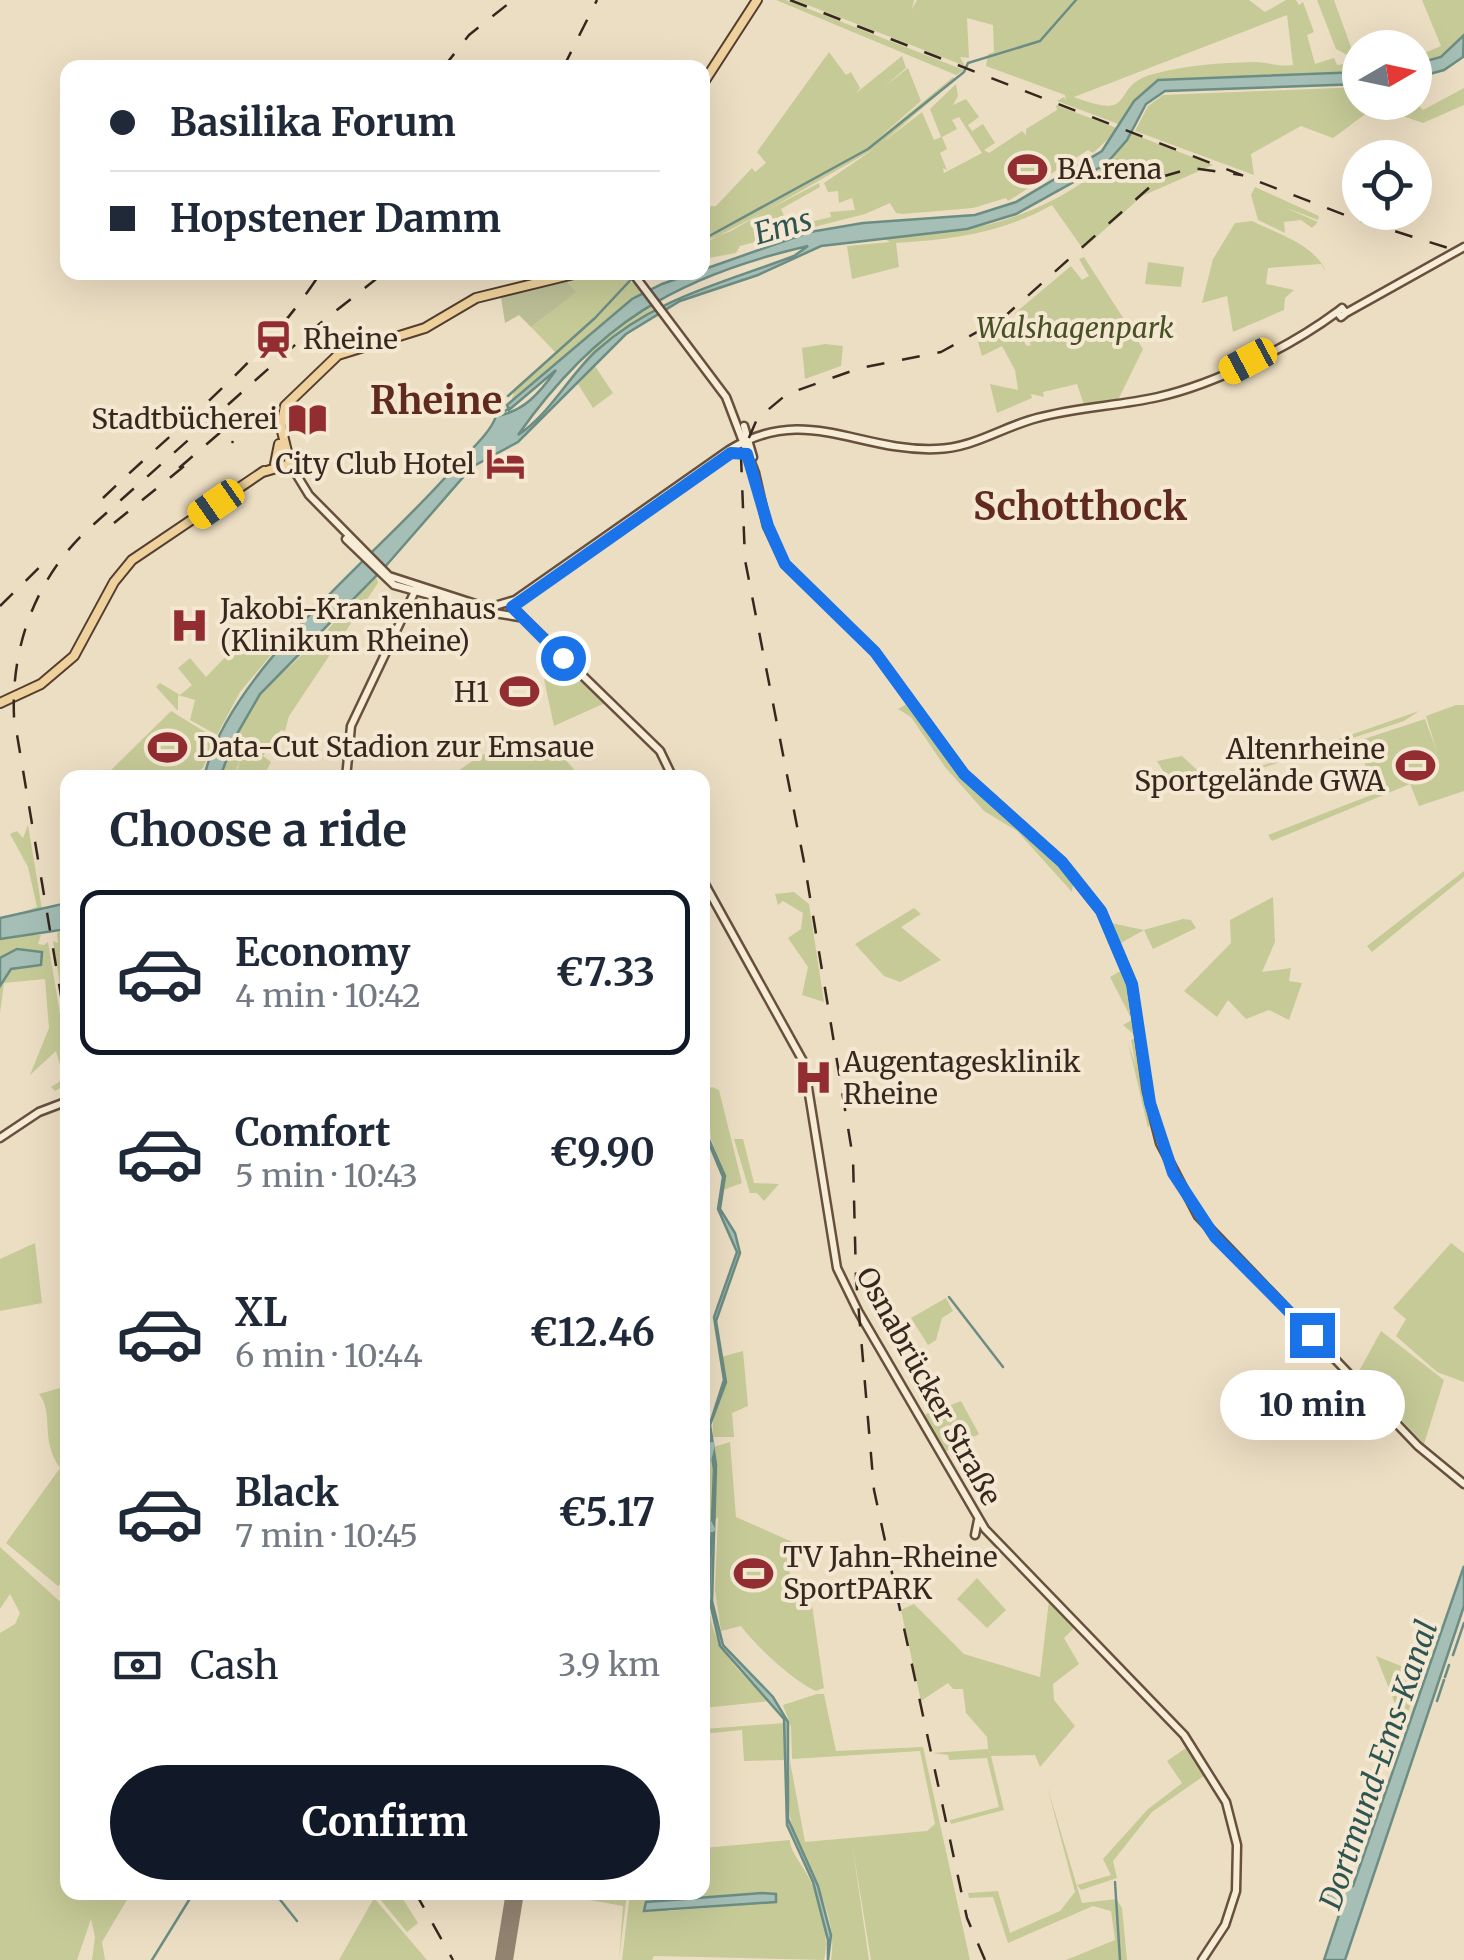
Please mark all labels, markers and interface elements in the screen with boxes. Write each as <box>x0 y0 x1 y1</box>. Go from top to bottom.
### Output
north arrow <box>1342 30 1432 120</box>
map controls <box>1342 30 1432 230</box>
text: Basilika Forum <box>170 99 456 146</box>
button: locate <box>1342 140 1432 230</box>
sports icon: BA.rena <box>1006 148 1048 190</box>
place label: BA.rena <box>1057 151 1162 187</box>
text: Hopstener Damm <box>170 195 501 242</box>
water label: Ems <box>749 200 816 252</box>
park label: Walshagenpark <box>976 310 1174 346</box>
station icon: Rheine <box>252 318 294 360</box>
place label: Rheine <box>303 321 398 357</box>
car <box>1214 334 1282 388</box>
district label: Rheine <box>370 377 502 424</box>
library icon: Stadtbücherei <box>287 398 329 440</box>
place label: Stadtbücherei <box>91 401 278 437</box>
hotel icon: City Club Hotel <box>484 443 526 485</box>
place label: City Club Hotel <box>275 446 475 482</box>
car <box>183 475 249 533</box>
district label: Schotthock <box>973 483 1187 530</box>
place label: Jakobi-Krankenhaus (Klinikum Rheine) <box>219 591 496 659</box>
hospital icon: Jakobi-Krankenhaus (Klinikum Rheine) <box>169 604 211 646</box>
route start <box>541 636 586 681</box>
sports icon: H1 <box>498 671 540 713</box>
place label: H1 <box>454 674 489 710</box>
sports icon: Data-Cut Stadion zur Emsaue <box>146 726 188 768</box>
place label: Data-Cut Stadion zur Emsaue <box>197 729 594 765</box>
place label: Altenrheine Sportgelände GWA <box>1134 731 1385 799</box>
sports icon: Altenrheine Sportgelände GWA <box>1394 744 1436 786</box>
text: Choose a ride <box>110 802 407 858</box>
icon: car <box>115 928 205 1018</box>
text: Economy <box>235 929 410 976</box>
text: €7.33 <box>556 949 655 996</box>
text: 4 min · 10:42 <box>235 976 421 1016</box>
place label: Augentagesklinik Rheine <box>842 1044 1081 1112</box>
hospital icon: Augentagesklinik Rheine <box>792 1057 834 1099</box>
icon: car <box>115 1108 205 1198</box>
text: Comfort <box>235 1109 391 1156</box>
text: €9.90 <box>549 1129 655 1176</box>
text: 5 min · 10:43 <box>235 1156 418 1196</box>
street label: Osnabrücker Straße <box>849 1261 1009 1511</box>
icon: car <box>115 1288 205 1378</box>
text: XL <box>235 1289 287 1336</box>
text: €12.46 <box>530 1309 655 1356</box>
route end <box>1290 1313 1335 1358</box>
text: 6 min · 10:44 <box>235 1336 423 1376</box>
callout: 10 min <box>1220 1370 1404 1440</box>
text: 10 min <box>1259 1385 1366 1425</box>
icon: car <box>115 1468 205 1558</box>
text: Black <box>235 1469 339 1516</box>
text: €5.17 <box>558 1489 655 1536</box>
text: 7 min · 10:45 <box>235 1516 418 1556</box>
place label: TV Jahn-Rheine SportPARK <box>783 1539 998 1607</box>
sports icon: TV Jahn-Rheine SportPARK <box>732 1552 774 1594</box>
water label: Dortmund-Ems-Kanal <box>1310 1615 1445 1915</box>
icon: cash <box>110 1638 165 1693</box>
text: Cash <box>190 1642 279 1689</box>
text: 3.9 km <box>558 1645 660 1685</box>
button: Confirm <box>110 1765 660 1880</box>

